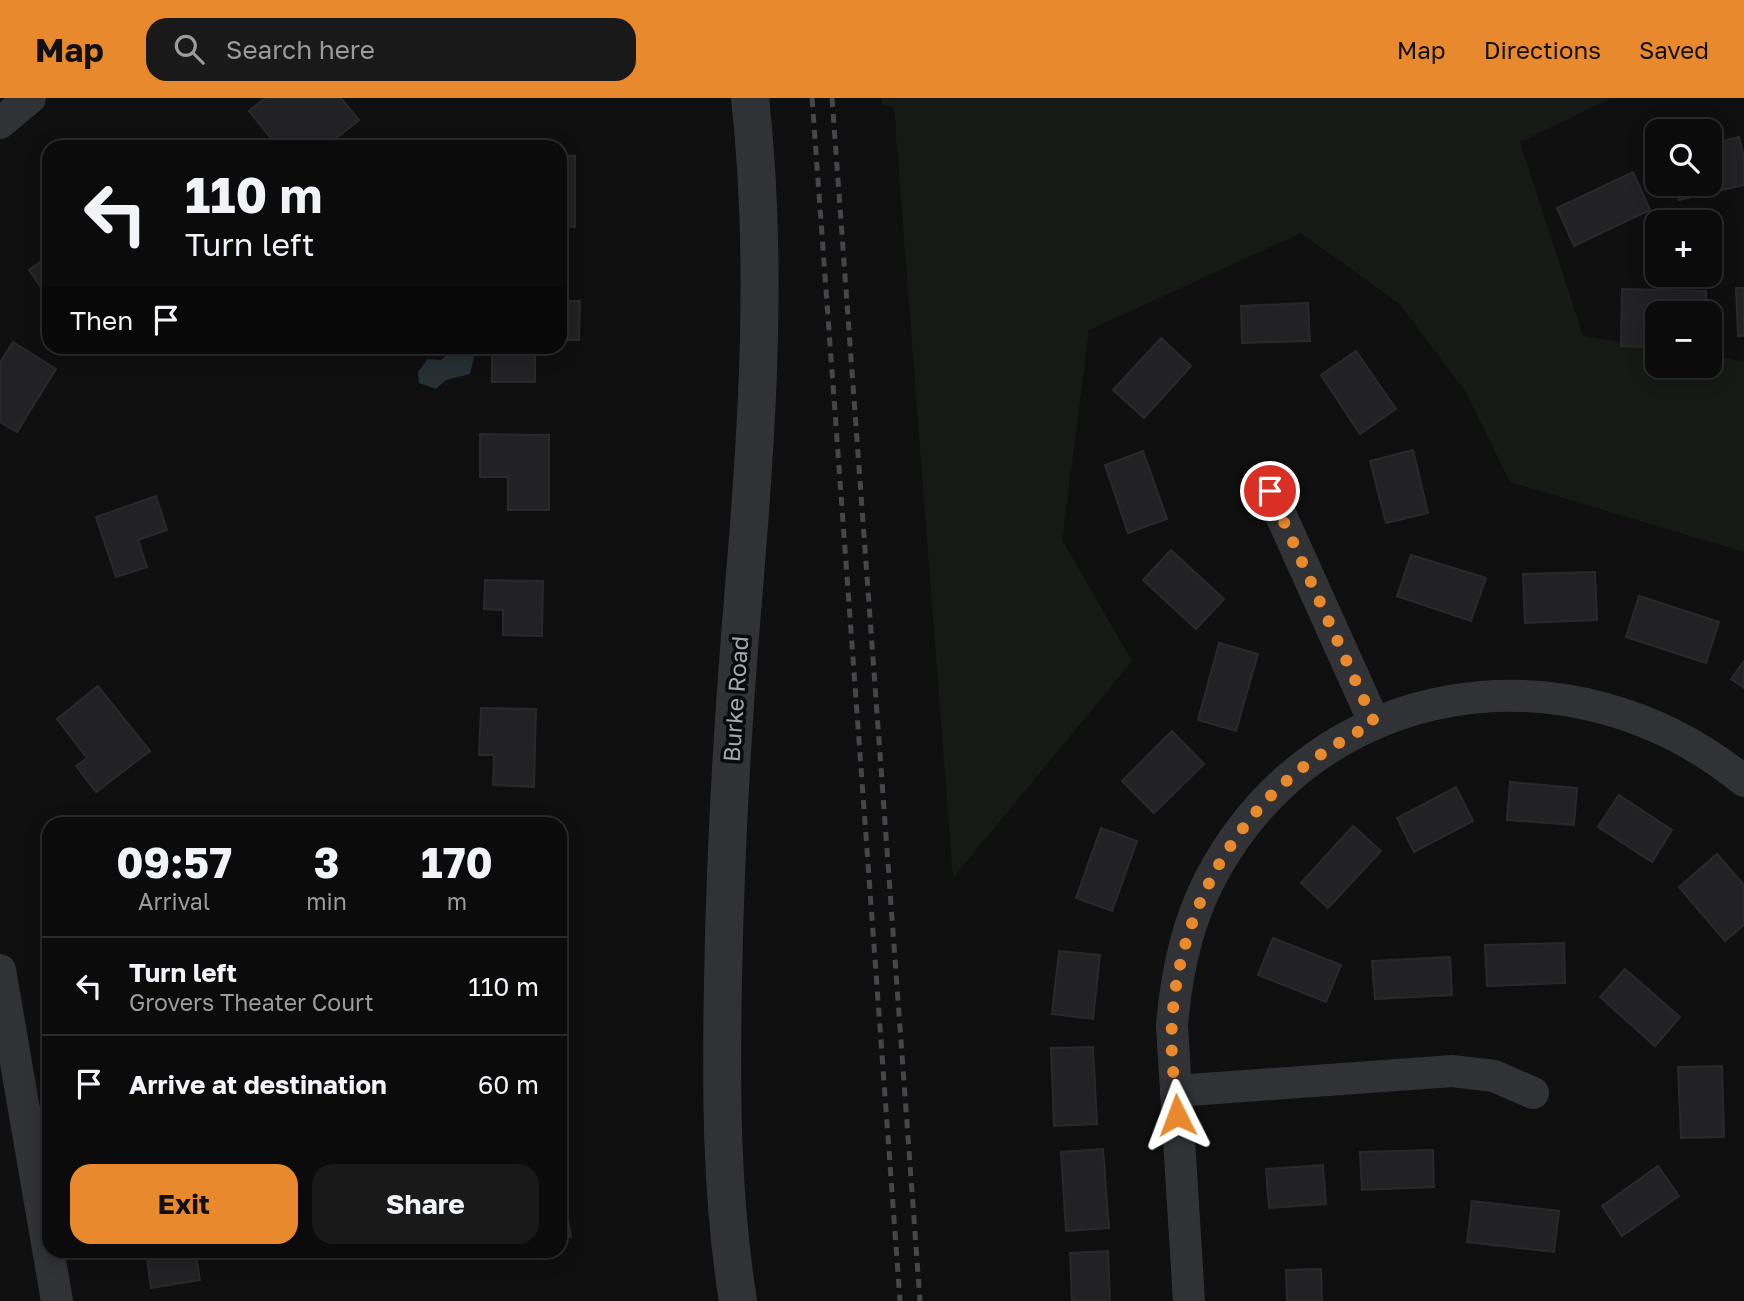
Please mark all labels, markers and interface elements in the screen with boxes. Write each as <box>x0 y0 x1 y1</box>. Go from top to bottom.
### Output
search box <box>146 18 636 81</box>
text: Map <box>35 30 104 69</box>
icon: search <box>170 30 208 68</box>
text: Search here <box>226 34 375 65</box>
text: Map <box>1397 35 1446 64</box>
text: Directions <box>1484 35 1601 64</box>
text: Saved <box>1639 35 1709 64</box>
map controls <box>1645 119 1722 378</box>
button: search <box>1645 119 1722 196</box>
text: 110 m <box>185 165 322 224</box>
icon: left <box>70 168 161 259</box>
button: + <box>1645 210 1722 287</box>
text: Turn left <box>185 225 314 263</box>
icon: arrive <box>147 301 185 339</box>
button: − <box>1645 301 1722 378</box>
text: Then <box>70 305 133 336</box>
pin <box>1240 461 1300 521</box>
icon: arrive <box>1251 472 1289 510</box>
street label: Burke Road <box>717 635 753 763</box>
text: 09:57 <box>116 837 232 887</box>
text: 3 <box>314 837 339 887</box>
text: 170 <box>421 837 493 887</box>
text: Arrival <box>138 887 210 915</box>
text: min <box>306 887 347 915</box>
text: m <box>447 887 467 915</box>
text: Turn left <box>129 957 237 988</box>
icon: left <box>70 967 108 1005</box>
text: 110 m <box>468 971 539 1002</box>
text: Grovers Theater Court <box>129 988 374 1016</box>
icon: arrive <box>70 1065 108 1103</box>
text: Arrive at destination <box>129 1069 387 1100</box>
text: 60 m <box>478 1069 539 1100</box>
position arrow <box>1140 1078 1214 1152</box>
button: Exit <box>70 1164 298 1244</box>
button: Share <box>312 1164 539 1244</box>

